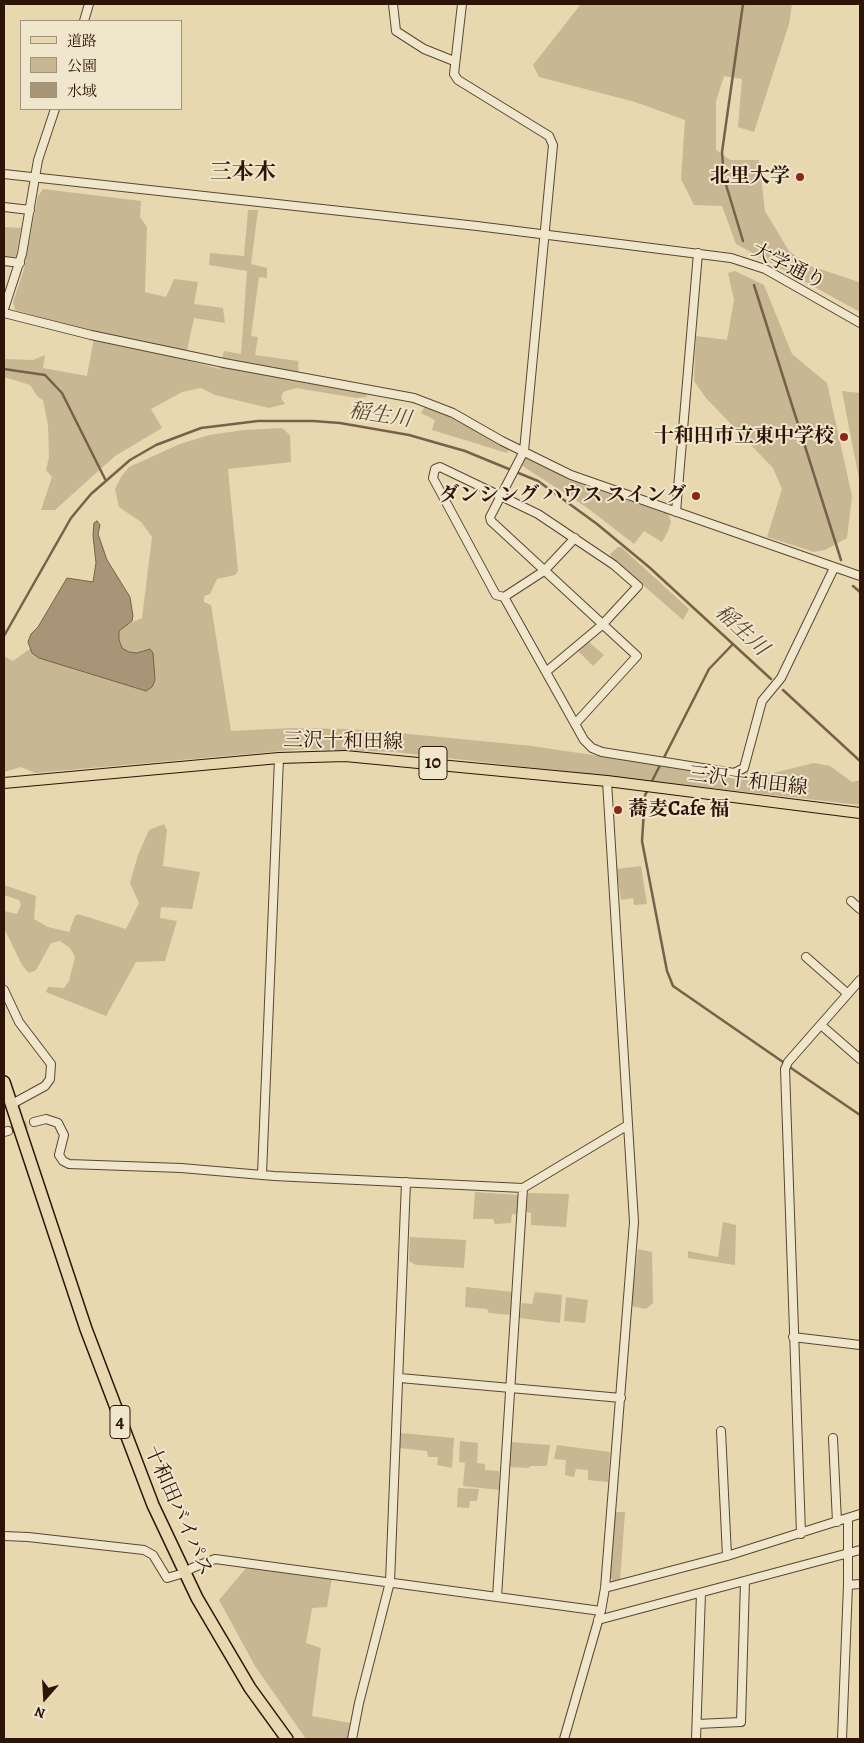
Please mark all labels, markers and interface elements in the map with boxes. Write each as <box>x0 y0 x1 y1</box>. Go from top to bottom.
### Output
legend <box>20 20 182 110</box>
text: 道路 <box>67 31 97 51</box>
text: 公園 <box>67 56 97 76</box>
text: 水域 <box>67 81 97 101</box>
district label: 三本木 <box>210 161 276 187</box>
place label: 北里大学 <box>710 165 790 189</box>
marker: 北里大学 <box>794 171 806 183</box>
street label: 大学通り <box>747 239 829 295</box>
water label: 稲生川 <box>347 399 413 433</box>
place label: 十和田市立東中学校 <box>654 425 834 449</box>
marker: 十和田市立東中学校 <box>838 431 850 443</box>
place label: ダンシング ハウス スイング <box>439 484 686 508</box>
marker: ダンシング ハウス スイング <box>690 490 702 502</box>
water label: 稲生川 <box>709 600 773 662</box>
street label: 三沢十和田線 <box>283 729 403 755</box>
road number: 10 <box>419 746 447 780</box>
street label: 三沢十和田線 <box>687 763 809 801</box>
place label: 蕎麦Cafe 福 <box>628 798 729 822</box>
marker: 蕎麦Cafe 福 <box>612 804 624 816</box>
road number: 4 <box>110 1405 130 1438</box>
street label: 十和田バイパス <box>139 1442 217 1580</box>
north arrow <box>20 1673 70 1723</box>
text: N <box>32 1702 48 1723</box>

